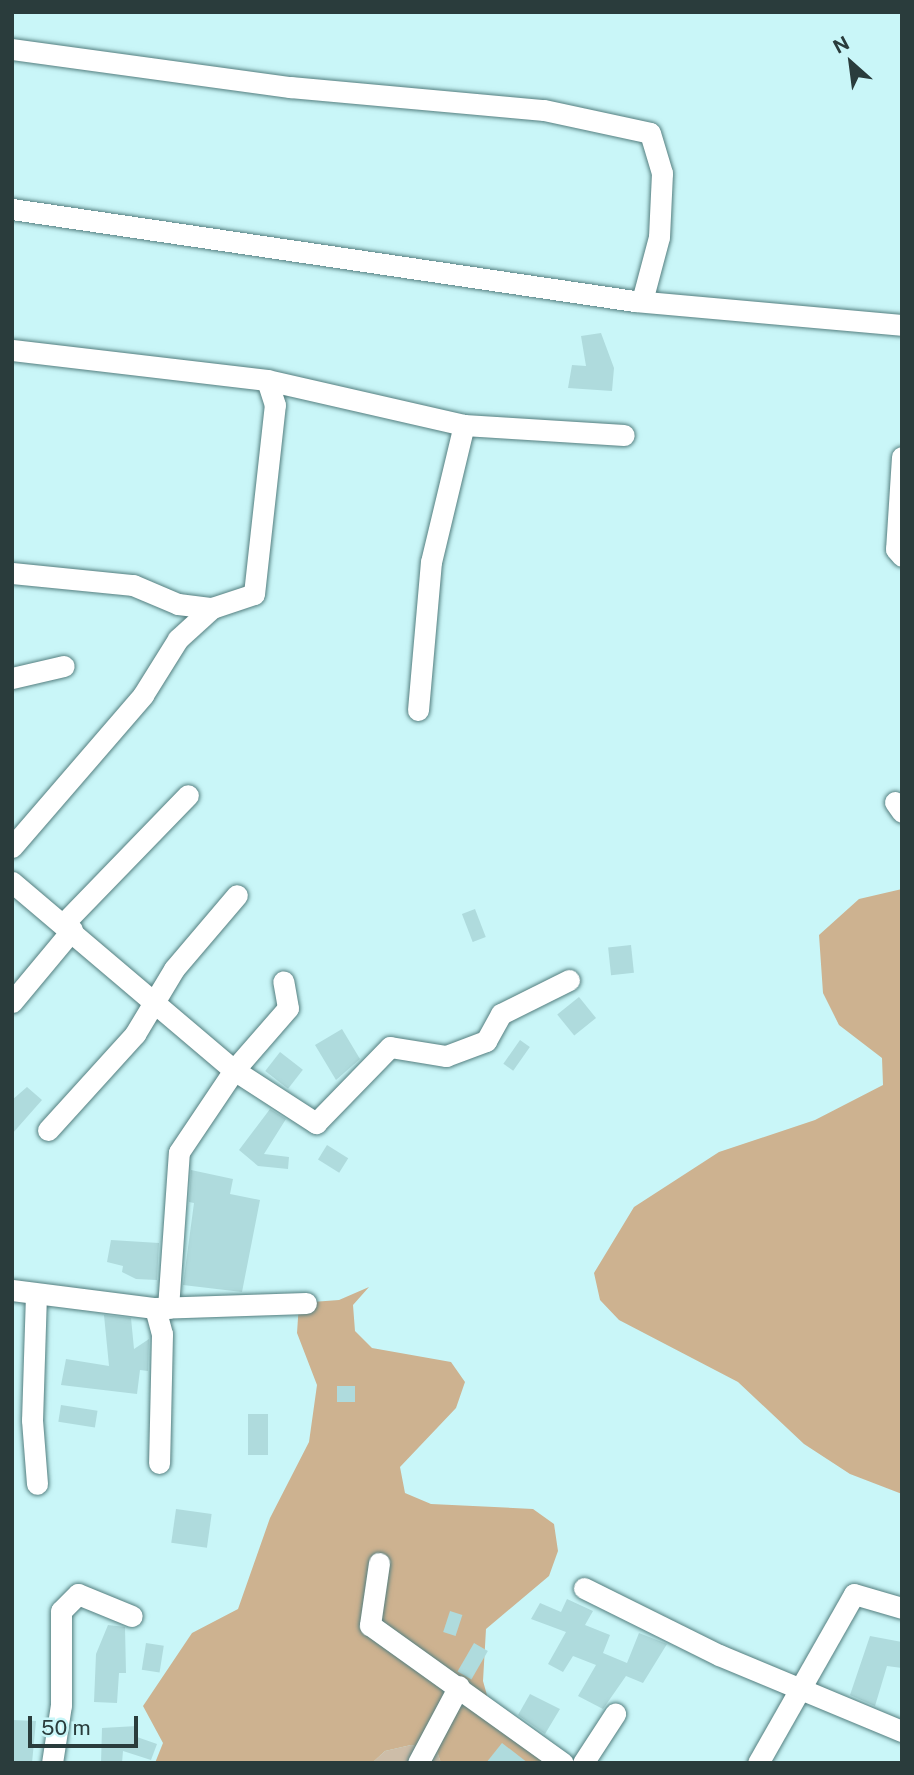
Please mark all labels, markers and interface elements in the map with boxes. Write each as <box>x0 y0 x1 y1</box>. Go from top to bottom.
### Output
north arrow <box>816 28 886 98</box>
text: N <box>829 31 853 58</box>
scale bar <box>32 1702 142 1746</box>
text: 50 m <box>41 1715 91 1740</box>

